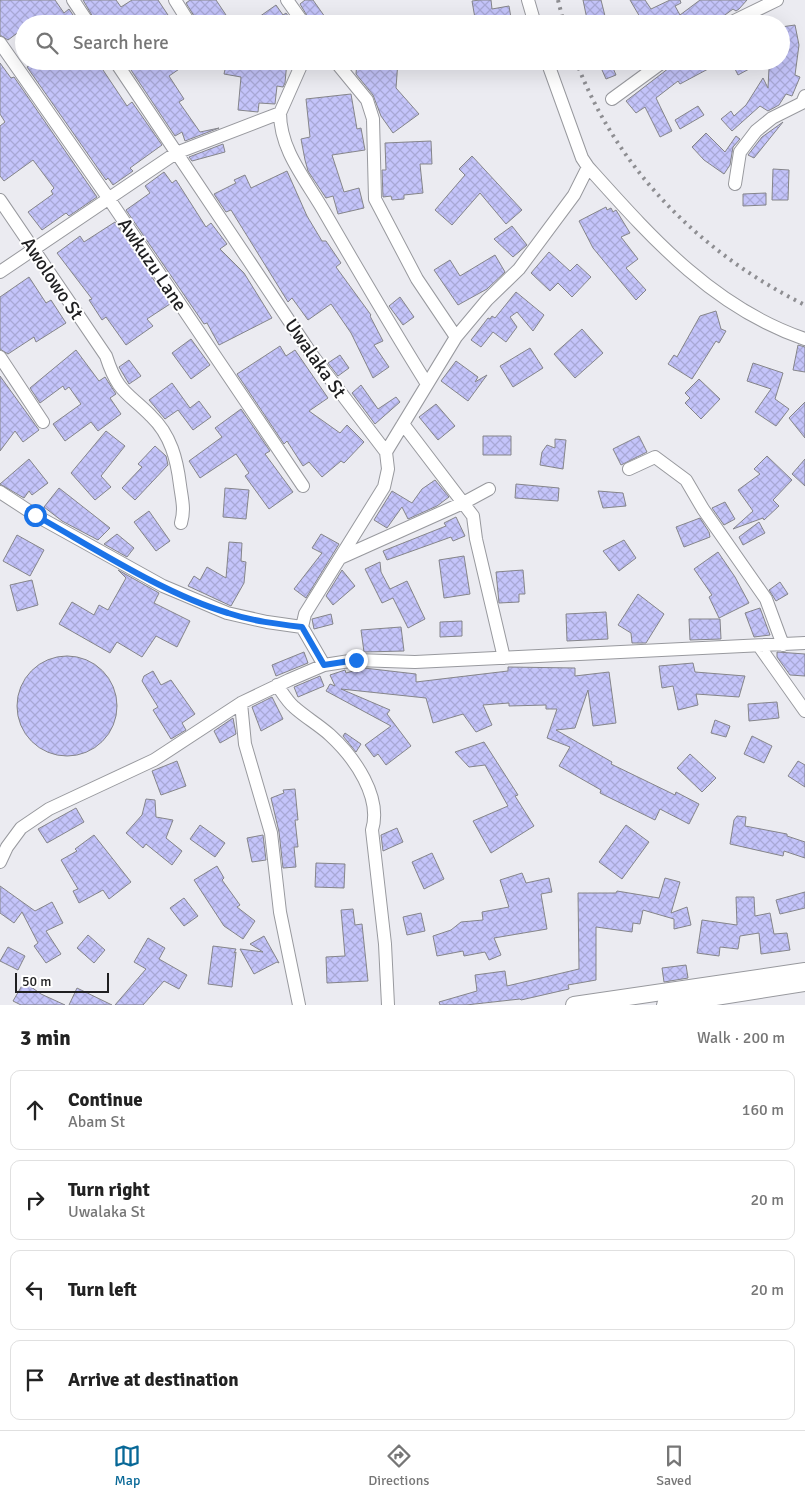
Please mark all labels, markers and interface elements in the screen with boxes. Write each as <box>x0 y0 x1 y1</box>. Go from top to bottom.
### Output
search box <box>15 15 790 70</box>
icon: search <box>33 29 61 57</box>
text: Search here <box>73 31 169 55</box>
street label: Awkuzu Lane <box>112 213 192 316</box>
street label: Awolowo St <box>16 233 89 325</box>
street label: Uwalaka St <box>279 314 352 403</box>
route start <box>24 504 47 527</box>
route end <box>345 649 368 672</box>
scale bar <box>15 970 109 993</box>
text: 50 m <box>22 973 51 990</box>
text: 3 min <box>20 1025 71 1051</box>
text: Walk · 200 m <box>697 1028 785 1048</box>
text: Continue <box>68 1088 143 1112</box>
icon: ahead <box>21 1096 49 1124</box>
text: 160 m <box>742 1100 784 1120</box>
text: Abam St <box>68 1112 125 1132</box>
text: Turn right <box>68 1178 150 1202</box>
icon: right <box>21 1186 49 1214</box>
text: 20 m <box>750 1190 784 1210</box>
text: Uwalaka St <box>68 1202 145 1222</box>
icon: left <box>21 1276 49 1304</box>
text: Turn left <box>68 1278 137 1302</box>
text: 20 m <box>750 1280 784 1300</box>
icon: arrive <box>21 1366 49 1394</box>
text: Arrive at destination <box>68 1368 239 1392</box>
tab: Map <box>113 1442 141 1489</box>
tab: Directions <box>368 1442 429 1489</box>
tab: Saved <box>656 1442 692 1489</box>

